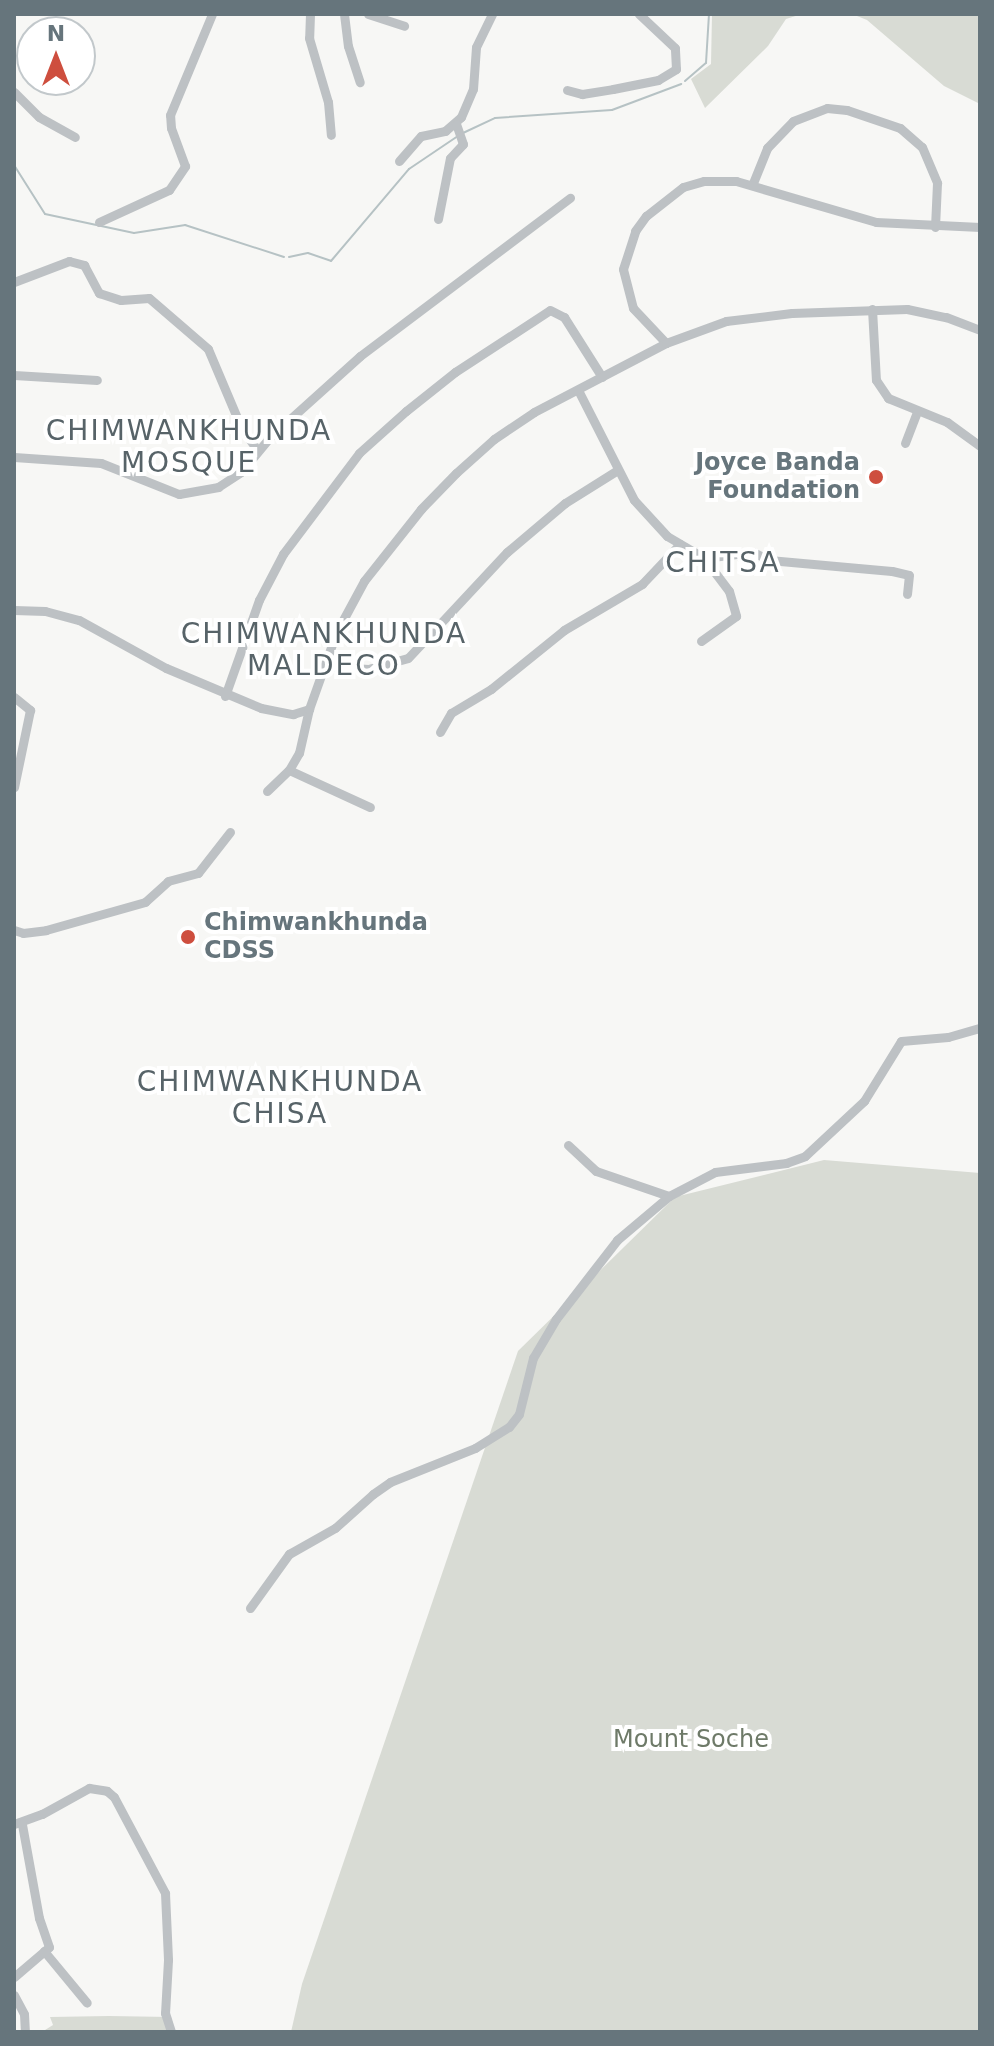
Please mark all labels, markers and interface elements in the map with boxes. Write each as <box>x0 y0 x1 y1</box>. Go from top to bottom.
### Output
north arrow <box>16 16 96 96</box>
text: N <box>47 21 65 46</box>
district label: CHIMWANKHUNDA MOSQUE <box>46 414 332 480</box>
place label: Joyce Banda Foundation <box>695 449 860 505</box>
marker: Joyce Banda Foundation <box>867 468 885 486</box>
district label: CHITSA <box>665 546 781 580</box>
district label: CHIMWANKHUNDA MALDECO <box>181 617 467 683</box>
place label: Chimwankhunda CDSS <box>204 909 428 965</box>
marker: Chimwankhunda CDSS <box>179 928 197 946</box>
district label: CHIMWANKHUNDA CHISA <box>137 1065 423 1131</box>
park label: Mount Soche <box>613 1726 769 1754</box>

